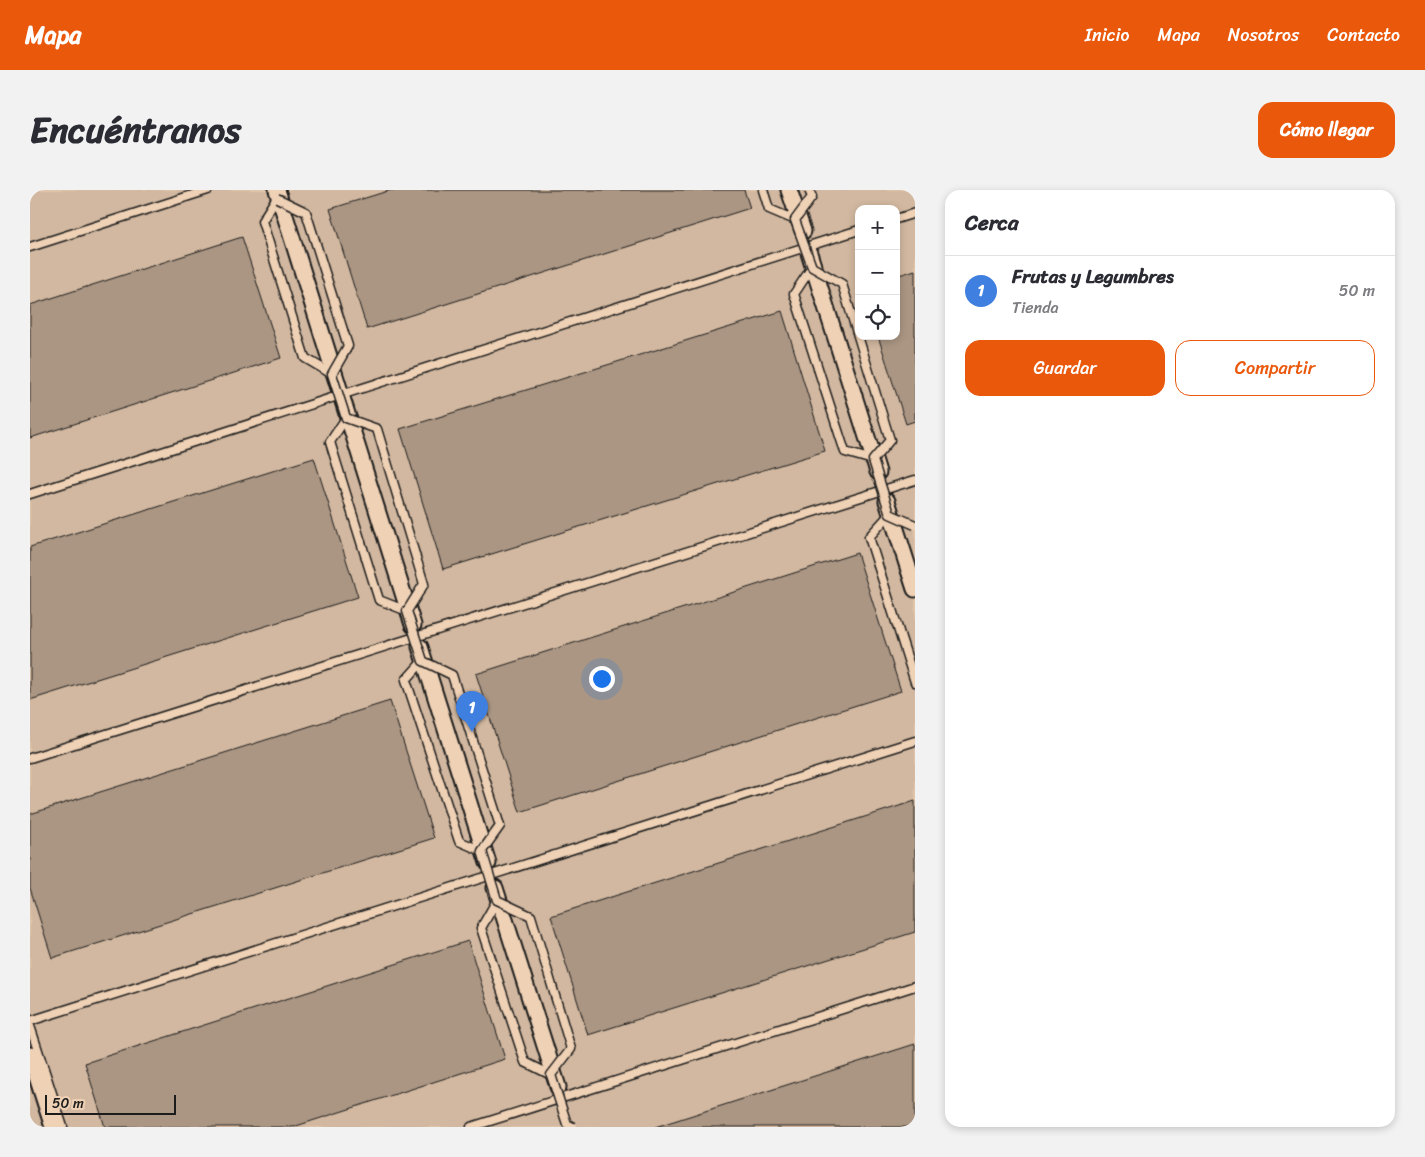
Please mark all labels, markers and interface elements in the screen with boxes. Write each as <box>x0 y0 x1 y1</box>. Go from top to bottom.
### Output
text: Mapa <box>25 14 81 56</box>
text: Inicio <box>1085 19 1130 51</box>
text: Mapa <box>1158 19 1200 51</box>
text: Nosotros <box>1228 19 1299 51</box>
text: Contacto <box>1327 19 1400 51</box>
text: Encuéntranos <box>30 99 241 161</box>
button: Cómo llegar <box>1258 102 1395 158</box>
text: Cerca <box>965 204 1019 242</box>
map controls <box>855 205 900 340</box>
button: + <box>855 205 900 250</box>
button: − <box>855 250 900 295</box>
text: Frutas y Legumbres <box>1012 260 1174 293</box>
text: 1 <box>978 276 984 305</box>
text: 50 m <box>1339 276 1375 305</box>
text: Tienda <box>1012 293 1059 322</box>
button: locate <box>855 295 900 340</box>
button: Guardar <box>965 340 1165 396</box>
button: Compartir <box>1175 340 1375 396</box>
your location <box>589 666 615 692</box>
pin: 1 <box>456 691 488 732</box>
text: 50 m <box>52 1091 84 1116</box>
scale bar <box>45 1092 176 1115</box>

